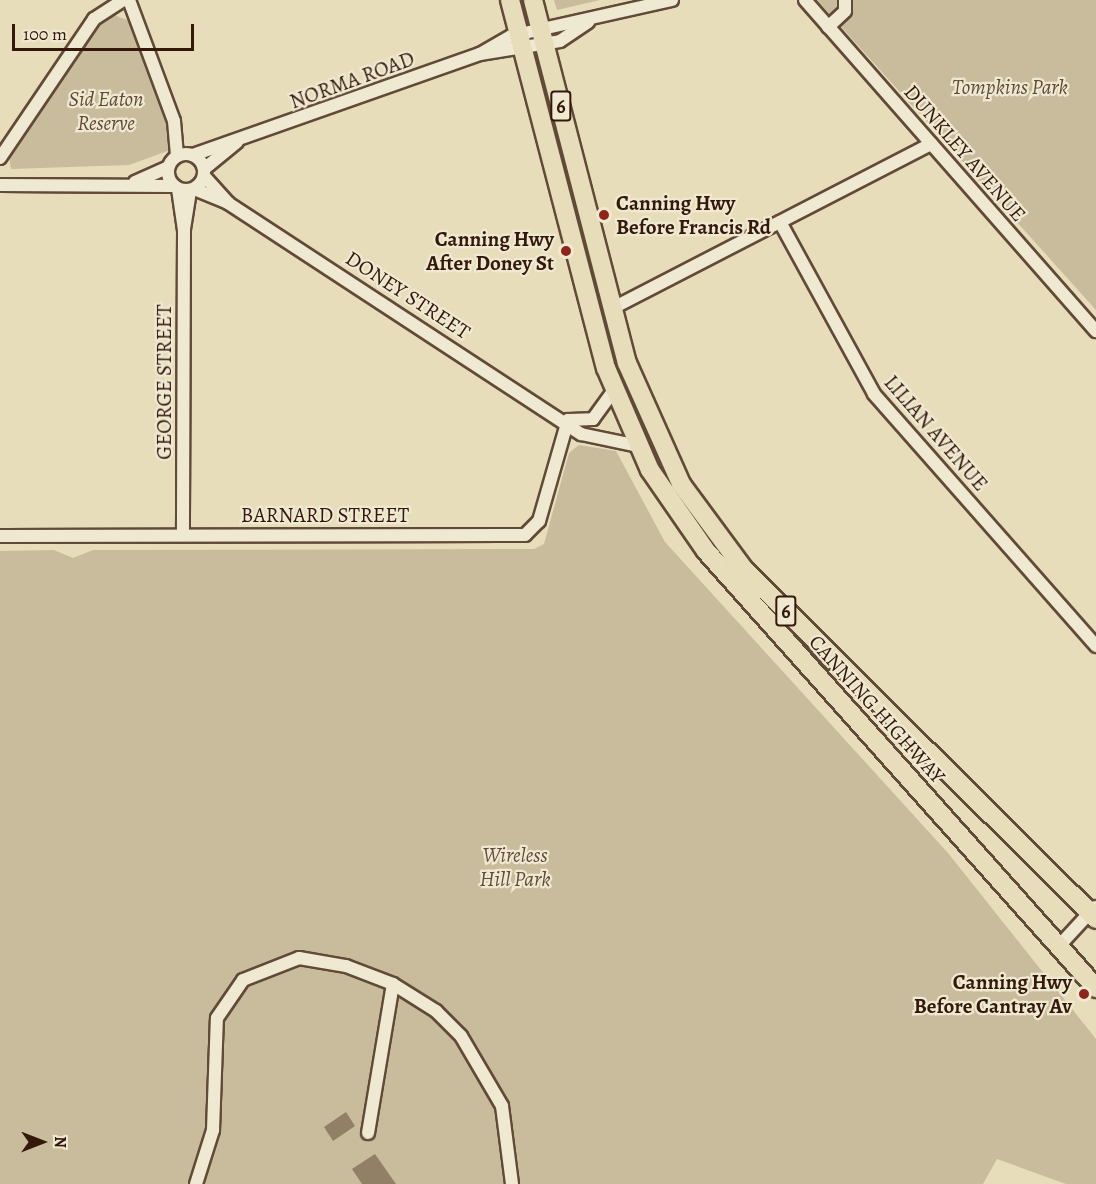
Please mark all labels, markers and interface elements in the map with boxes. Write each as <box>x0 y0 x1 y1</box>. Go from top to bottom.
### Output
scale bar <box>15 12 196 50</box>
text: 100 m <box>23 22 67 46</box>
street label: NORMA ROAD <box>286 46 418 114</box>
park label: Tompkins Park <box>952 74 1068 100</box>
street label: DUNKLEY AVENUE <box>899 79 1031 227</box>
park label: Sid Eaton Reserve <box>68 86 144 136</box>
road number: 6 <box>549 89 573 123</box>
place label: Canning Hwy Before Francis Rd <box>616 190 771 240</box>
marker: Canning Hwy Before Francis Rd <box>597 208 611 222</box>
place label: Canning Hwy After Doney St <box>426 226 554 276</box>
marker: Canning Hwy After Doney St <box>559 244 573 258</box>
street label: DONEY STREET <box>341 245 475 345</box>
street label: GEORGE STREET <box>151 304 177 460</box>
street label: LILIAN AVENUE <box>879 370 993 496</box>
street label: BARNARD STREET <box>241 502 409 528</box>
road number: 6 <box>774 594 798 628</box>
street label: CANNING HIGHWAY <box>804 630 950 788</box>
park label: Wireless Hill Park <box>479 842 551 892</box>
place label: Canning Hwy Before Cantray Av <box>914 969 1072 1019</box>
marker: Canning Hwy Before Cantray Av <box>1077 987 1091 1001</box>
north arrow <box>12 1112 72 1172</box>
text: N <box>49 1136 71 1148</box>

